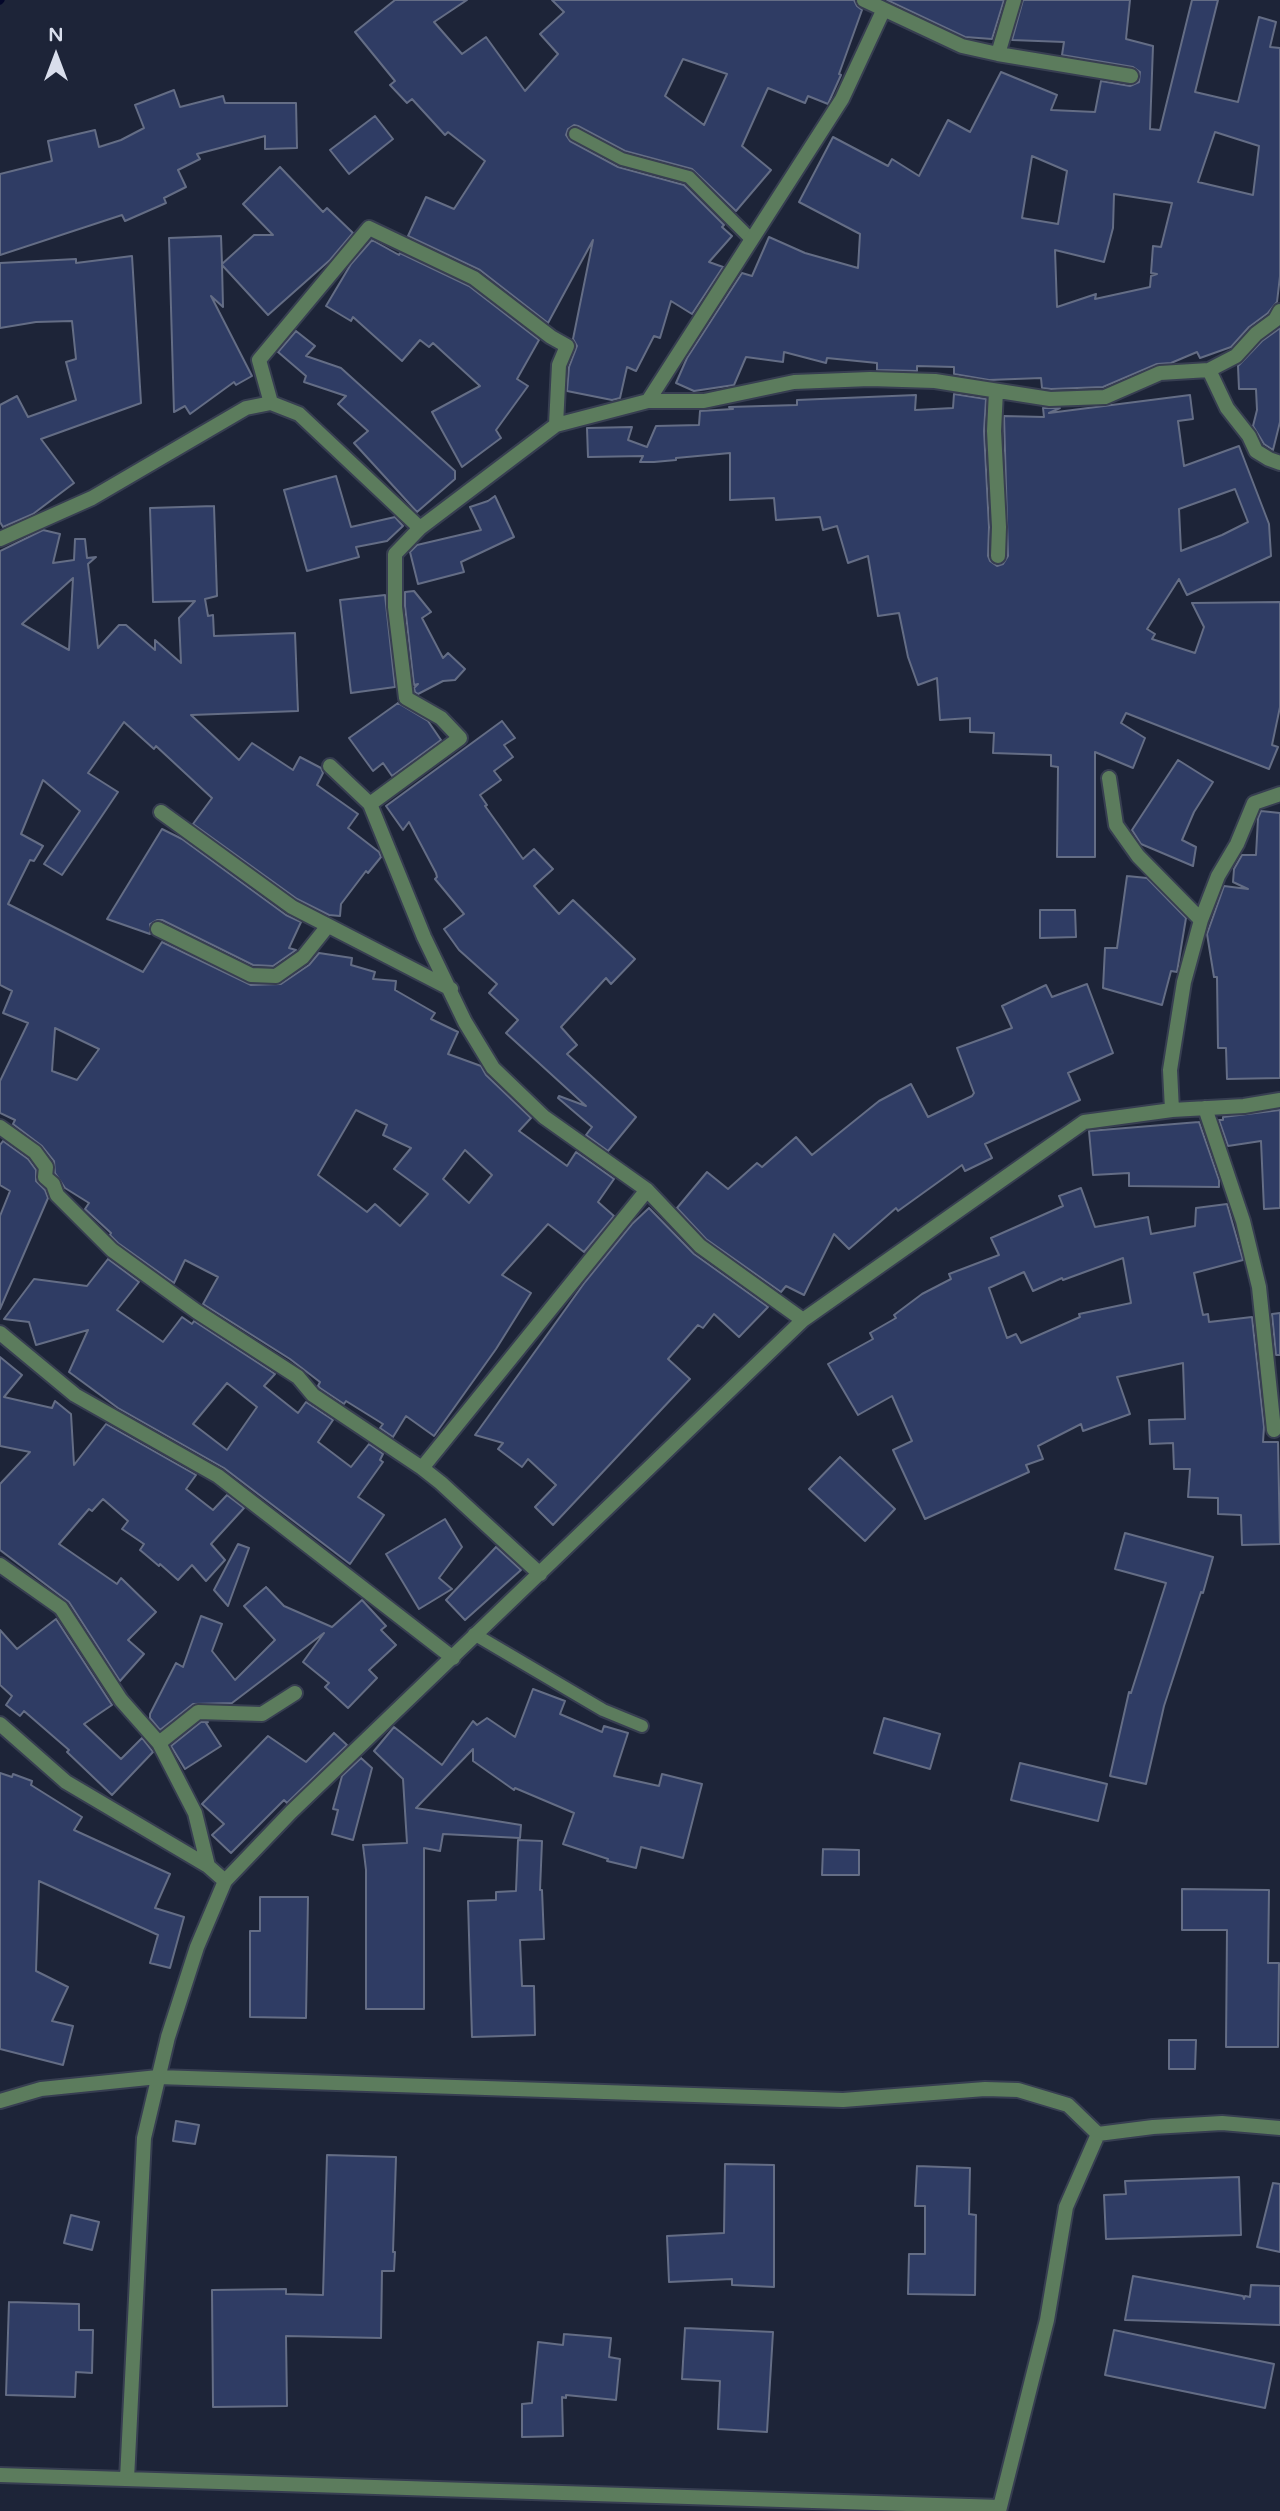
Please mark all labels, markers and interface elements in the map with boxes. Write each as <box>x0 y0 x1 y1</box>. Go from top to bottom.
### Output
north arrow <box>21 21 91 91</box>
text: N <box>48 24 64 46</box>

